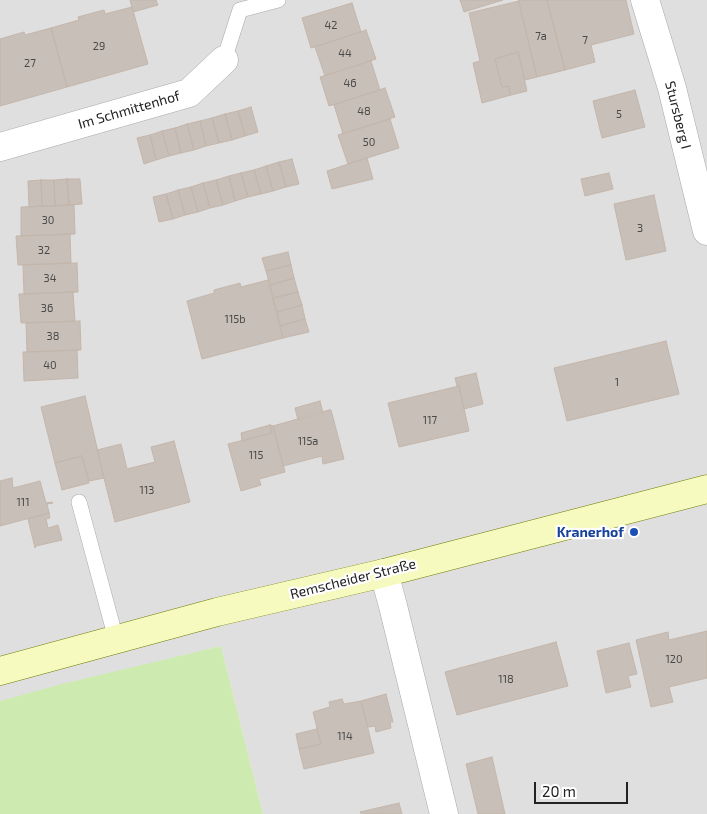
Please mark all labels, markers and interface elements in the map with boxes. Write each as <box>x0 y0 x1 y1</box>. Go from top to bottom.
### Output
house number: 42 <box>325 18 337 32</box>
house number: 7a <box>535 29 547 43</box>
house number: 7 <box>582 33 588 47</box>
house number: 29 <box>93 39 105 53</box>
house number: 44 <box>338 46 352 60</box>
house number: 27 <box>24 56 36 70</box>
house number: 46 <box>343 76 357 90</box>
street label: Stursberg I <box>661 79 695 151</box>
street label: Im Schmittenhof <box>76 87 182 133</box>
house number: 48 <box>357 104 371 118</box>
house number: 5 <box>616 107 622 121</box>
house number: 50 <box>363 135 375 149</box>
house number: 30 <box>42 213 54 227</box>
house number: 3 <box>637 221 643 235</box>
house number: 32 <box>38 243 50 257</box>
house number: 34 <box>44 271 56 285</box>
house number: 36 <box>41 301 53 315</box>
house number: 115b <box>225 312 245 326</box>
house number: 38 <box>47 329 59 343</box>
house number: 40 <box>43 358 57 372</box>
house number: 1 <box>615 375 619 389</box>
house number: 117 <box>423 413 437 427</box>
house number: 115a <box>298 434 318 448</box>
house number: 115 <box>249 448 263 462</box>
house number: 113 <box>140 483 154 497</box>
house number: 111 <box>16 495 30 509</box>
place label: Kranerhof <box>557 524 624 540</box>
marker: Kranerhof <box>628 526 640 538</box>
street label: Remscheider Straße <box>288 555 418 603</box>
house number: 120 <box>665 652 683 666</box>
house number: 118 <box>498 672 514 686</box>
house number: 114 <box>337 729 353 743</box>
scale bar <box>537 772 631 804</box>
text: 20 m <box>542 782 576 800</box>

